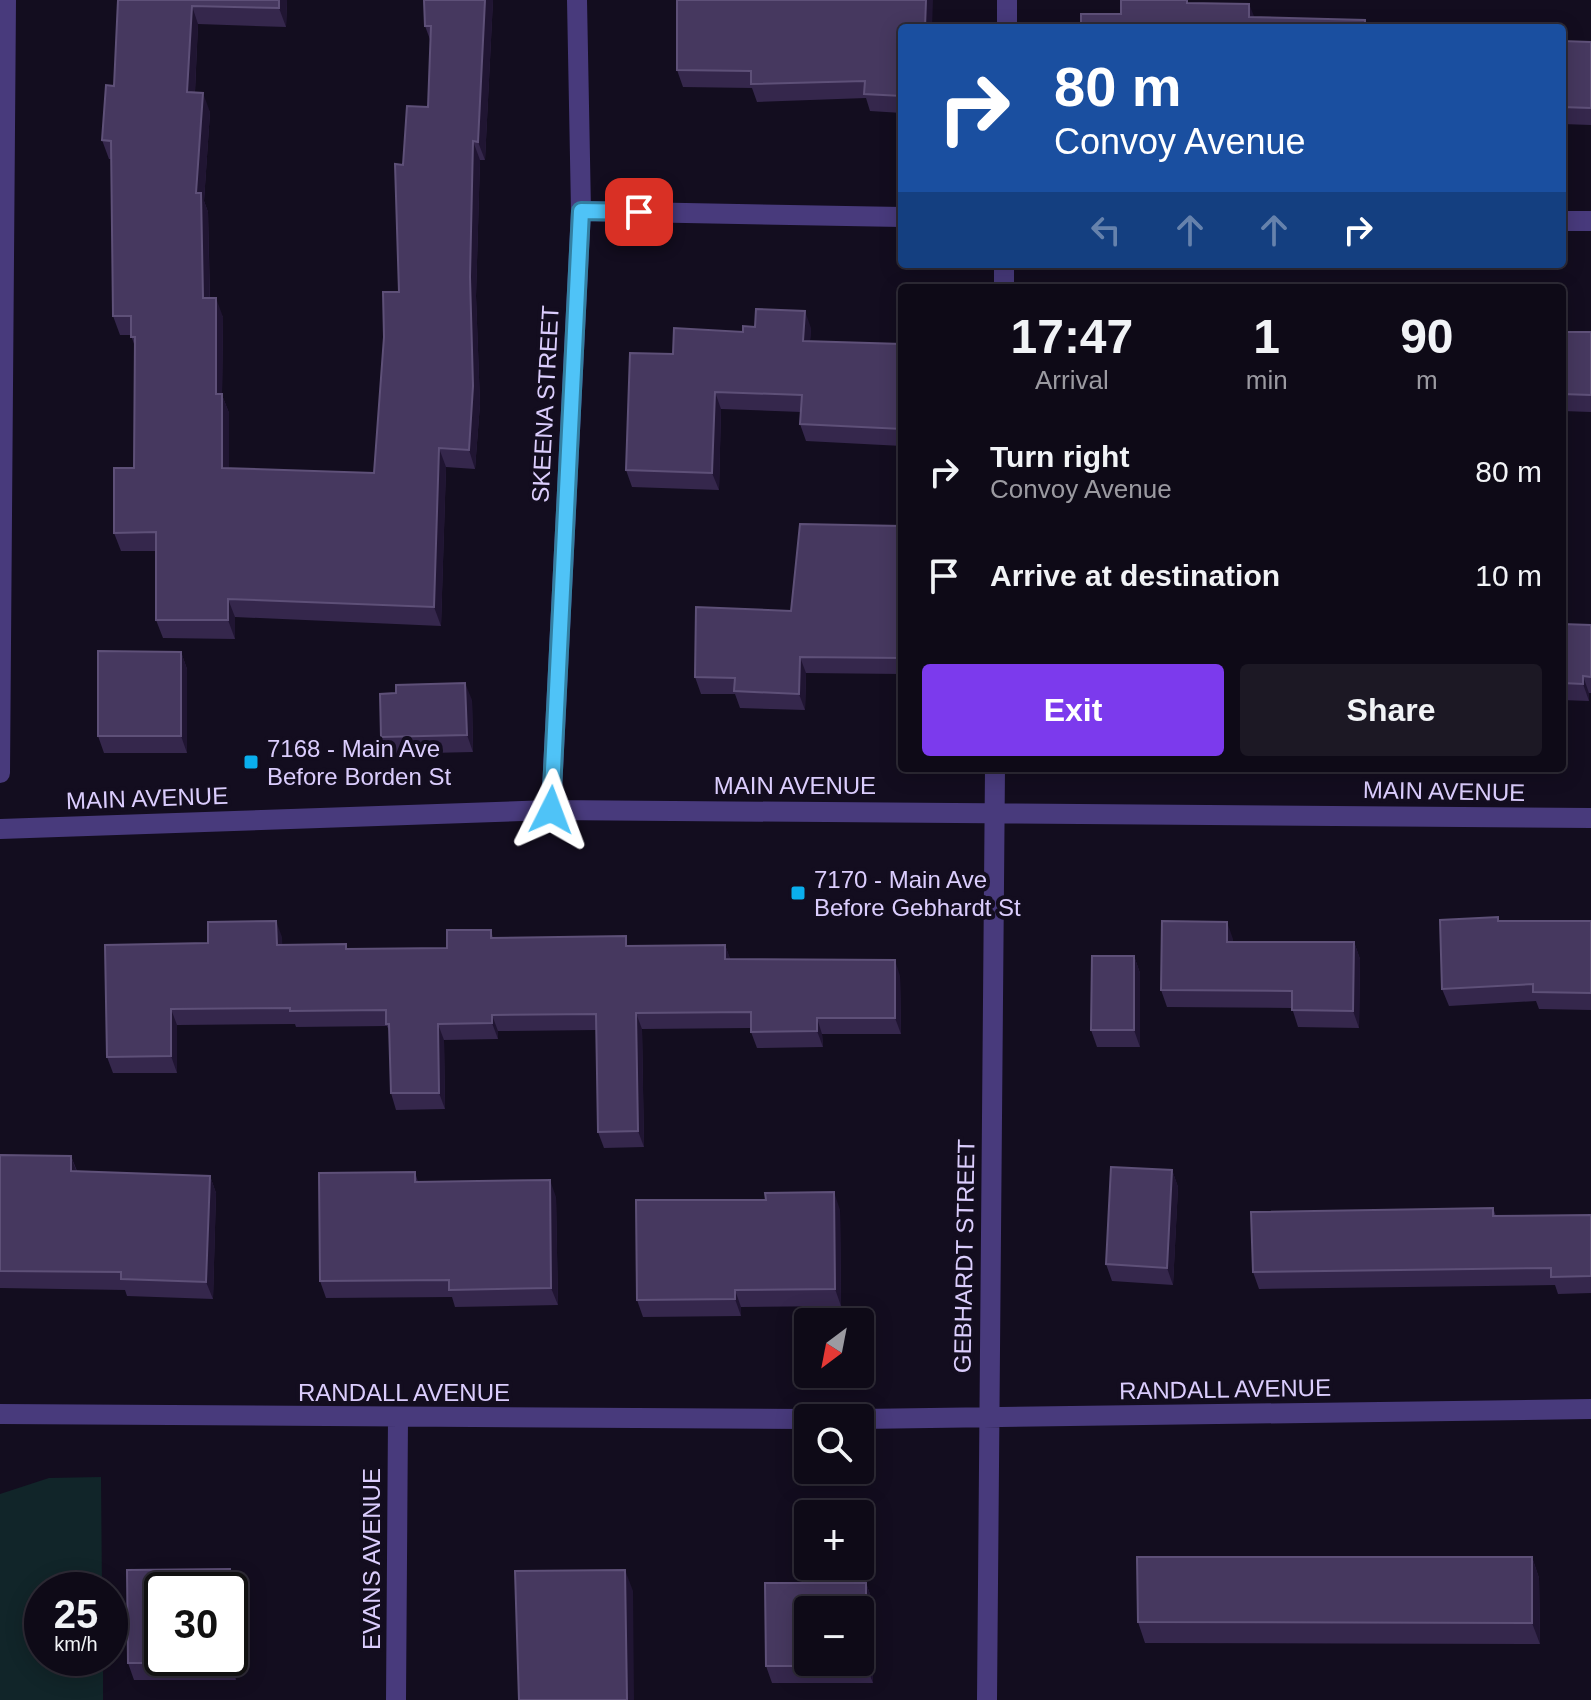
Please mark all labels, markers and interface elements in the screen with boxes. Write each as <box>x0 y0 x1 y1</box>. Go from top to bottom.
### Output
text: 80 m <box>1054 55 1182 118</box>
icon: right <box>922 56 1026 160</box>
text: Convoy Avenue <box>1054 121 1306 162</box>
pin <box>605 178 673 246</box>
icon: arrive <box>617 190 661 234</box>
icon: left <box>1084 208 1128 252</box>
icon: ahead <box>1168 208 1212 252</box>
icon: ahead <box>1252 208 1296 252</box>
icon: right <box>1336 208 1380 252</box>
street label: SKEENA STREET <box>526 304 564 503</box>
text: 17:47 <box>1010 310 1133 363</box>
text: 1 <box>1253 310 1280 363</box>
text: 90 <box>1400 310 1454 363</box>
text: Arrival <box>1035 365 1109 395</box>
text: min <box>1246 365 1288 395</box>
text: m <box>1416 365 1438 395</box>
text: Turn right <box>990 440 1129 473</box>
icon: right <box>922 450 966 494</box>
text: 80 m <box>1475 455 1542 488</box>
text: Convoy Avenue <box>990 474 1172 504</box>
icon: arrive <box>922 554 966 598</box>
text: Arrive at destination <box>990 559 1280 592</box>
text: 10 m <box>1475 559 1542 592</box>
button: Exit <box>922 664 1224 756</box>
button: Share <box>1240 664 1542 756</box>
place label: 7168 - Main Ave Before Borden St <box>267 735 451 790</box>
marker: 7168 - Main Ave Before Borden St <box>242 753 260 771</box>
position arrow <box>509 768 593 852</box>
street label: MAIN AVENUE <box>714 772 876 799</box>
street label: MAIN AVENUE <box>1363 776 1525 806</box>
street label: MAIN AVENUE <box>65 782 229 814</box>
place label: 7170 - Main Ave Before Gebhardt St <box>814 866 1021 921</box>
marker: 7170 - Main Ave Before Gebhardt St <box>789 884 807 902</box>
street label: GEBHARDT STREET <box>948 1138 980 1373</box>
north arrow <box>794 1308 874 1388</box>
map controls <box>794 1308 874 1676</box>
street label: RANDALL AVENUE <box>1119 1374 1331 1404</box>
street label: RANDALL AVENUE <box>298 1379 510 1406</box>
button: search <box>794 1404 874 1484</box>
street label: EVANS AVENUE <box>358 1468 385 1650</box>
button: + <box>794 1500 874 1580</box>
speed limit sign: 30 <box>144 1572 248 1676</box>
text: 25 <box>54 1592 98 1636</box>
button: − <box>794 1596 874 1676</box>
text: km/h <box>54 1633 98 1655</box>

